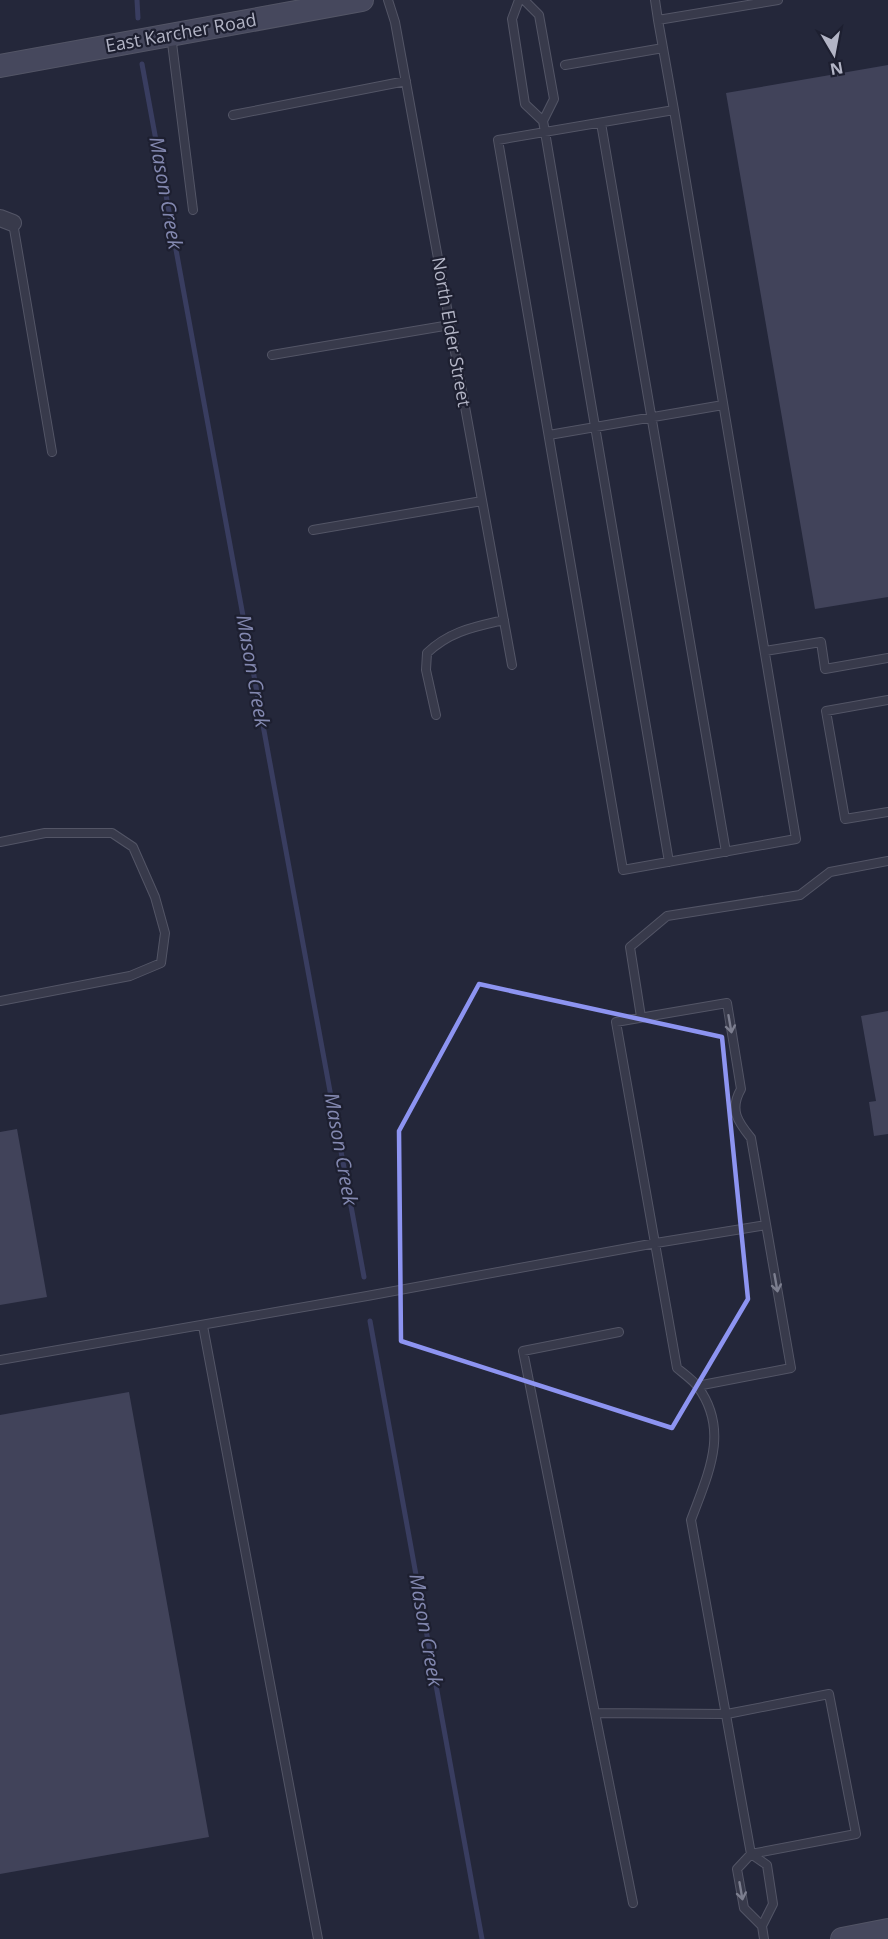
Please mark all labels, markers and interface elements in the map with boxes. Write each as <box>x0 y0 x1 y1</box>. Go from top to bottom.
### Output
street label: East Karcher Road <box>103 7 258 57</box>
north arrow <box>804 24 864 84</box>
text: N <box>828 57 845 81</box>
water label: Mason Creek <box>143 134 190 253</box>
street label: North Elder Street <box>427 255 477 409</box>
water label: Mason Creek <box>230 612 277 731</box>
one-way arrow <box>725 1013 736 1033</box>
water label: Mason Creek <box>318 1090 365 1209</box>
one-way arrow <box>771 1273 782 1292</box>
water label: Mason Creek <box>403 1571 450 1690</box>
one-way arrow <box>736 1880 747 1900</box>

